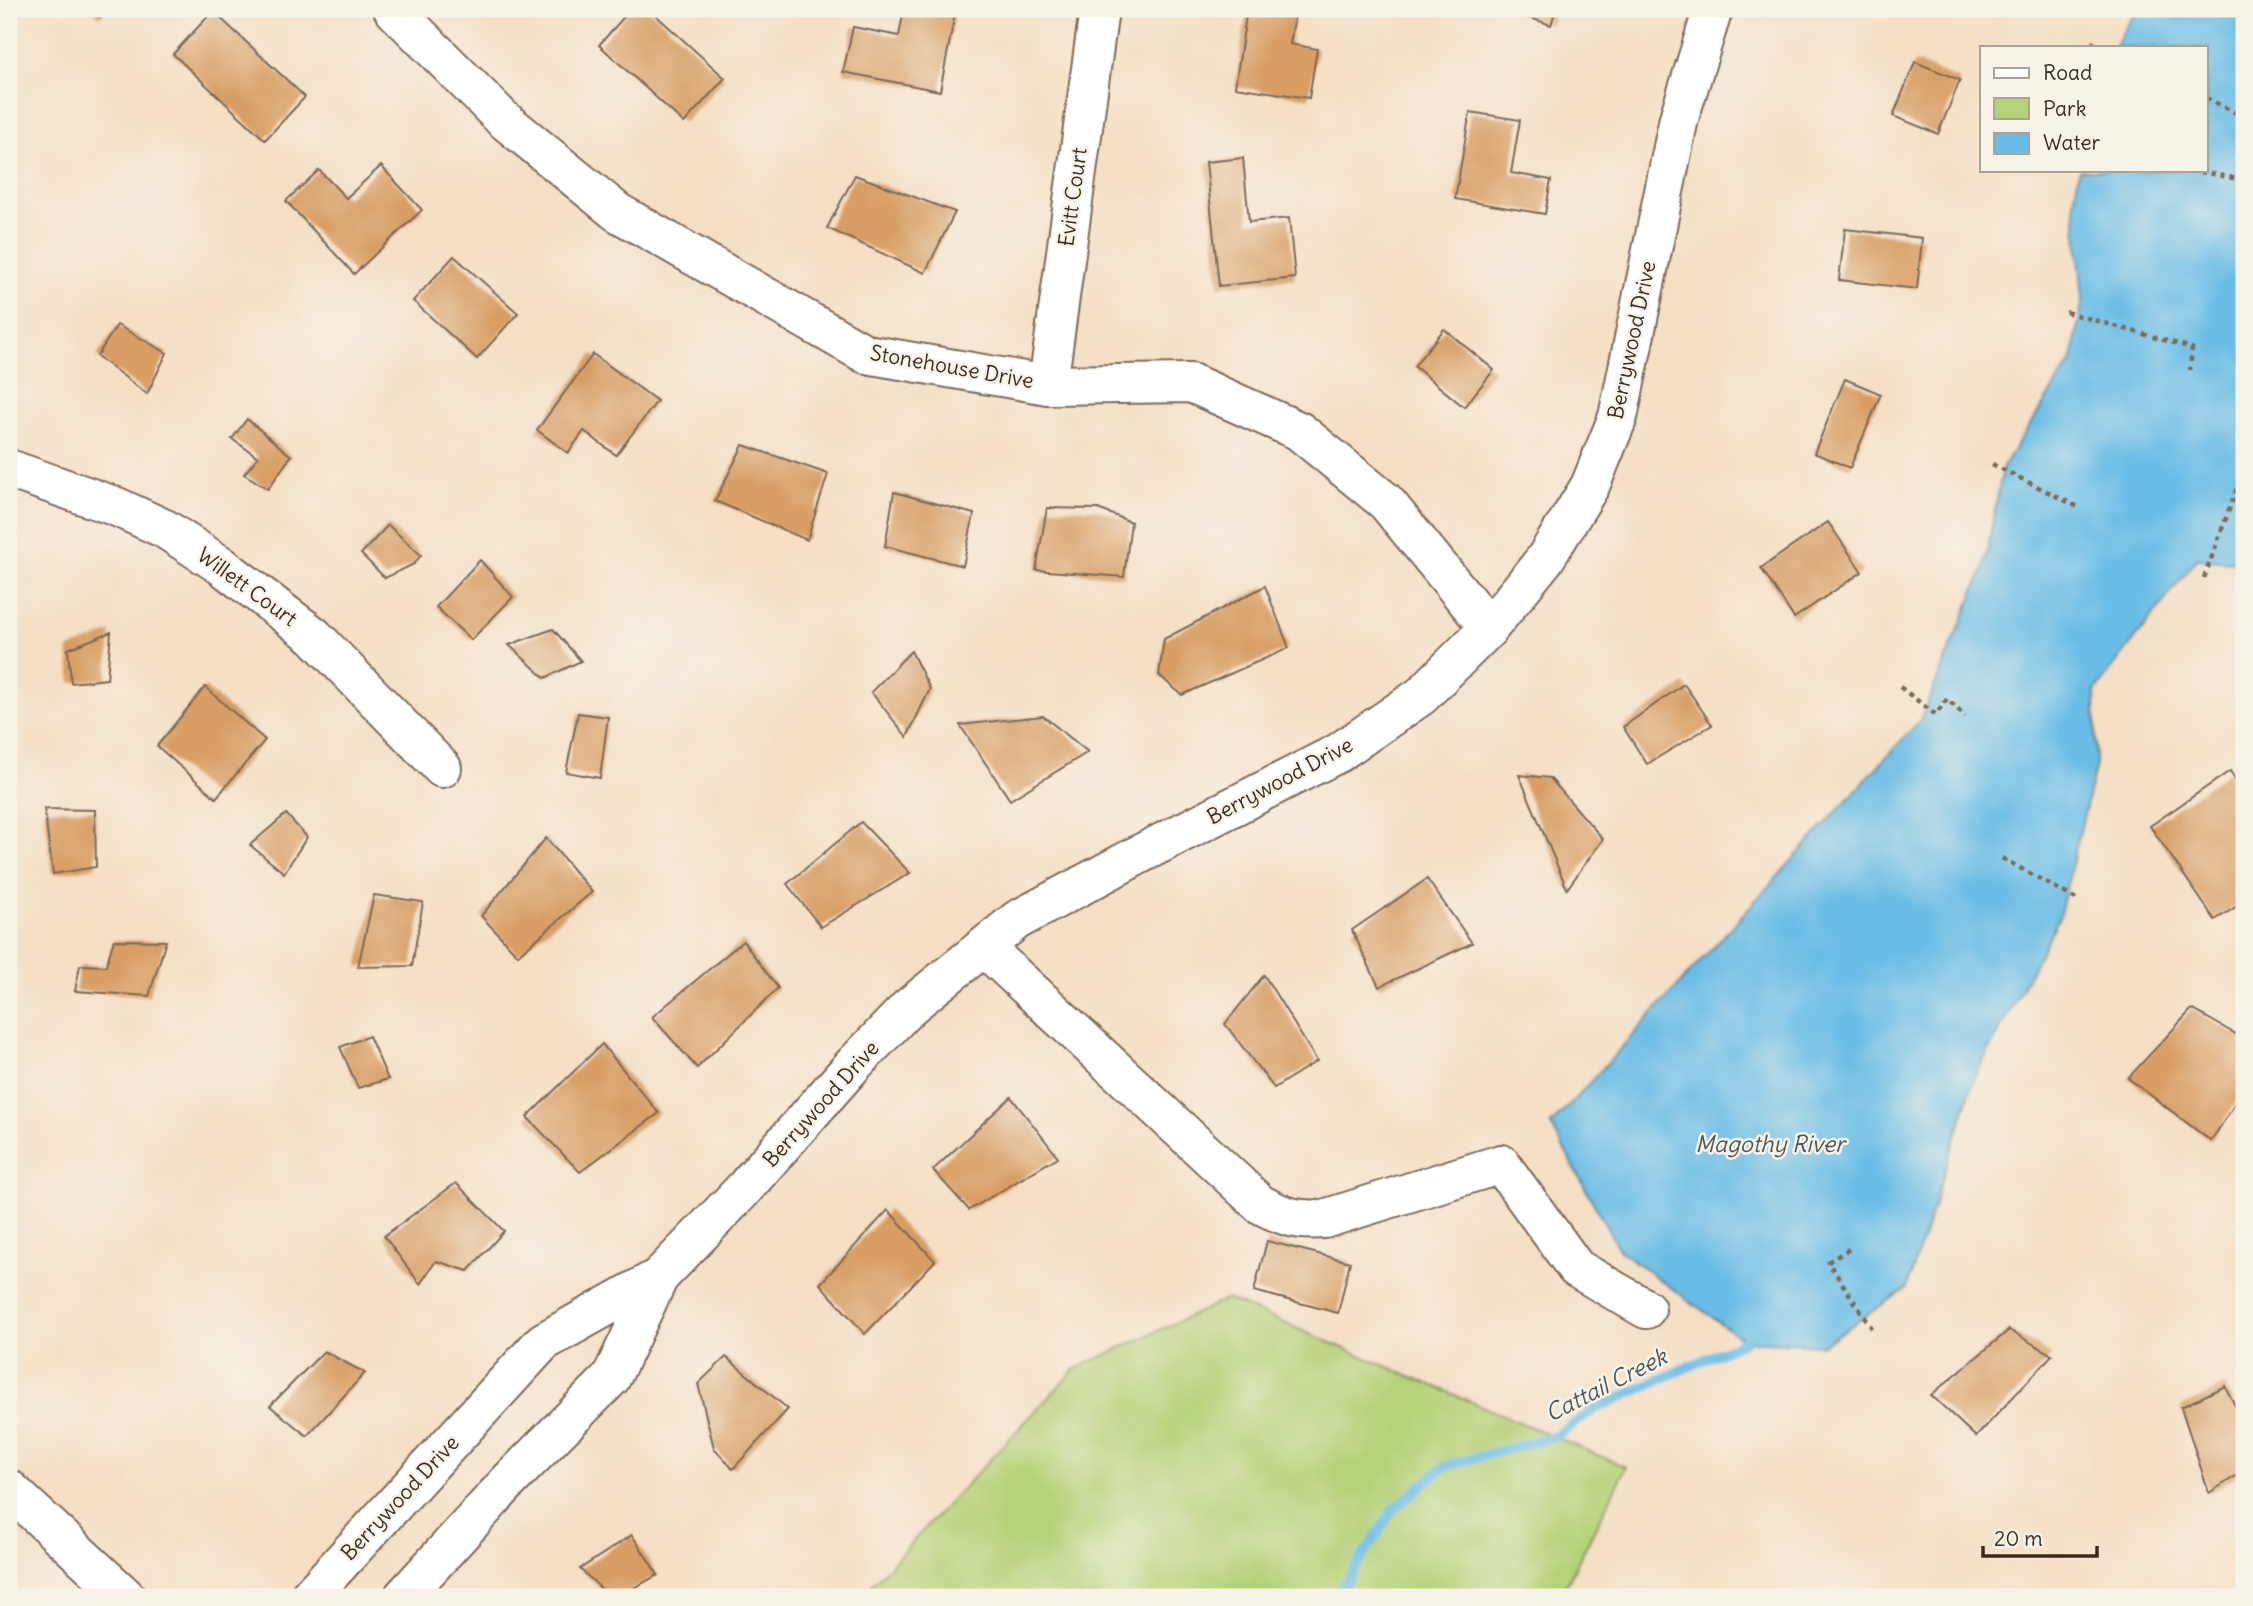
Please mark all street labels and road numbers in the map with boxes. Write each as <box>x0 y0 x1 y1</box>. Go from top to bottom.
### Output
street label: Evitt Court <box>1052 146 1093 248</box>
street label: Berrywood Drive <box>1602 258 1661 422</box>
street label: Stonehouse Drive <box>868 339 1036 394</box>
street label: Willett Court <box>192 541 303 632</box>
street label: Berrywood Drive <box>1202 731 1357 830</box>
street label: Berrywood Drive <box>757 1035 885 1173</box>
street label: Berrywood Drive <box>335 1429 464 1566</box>

